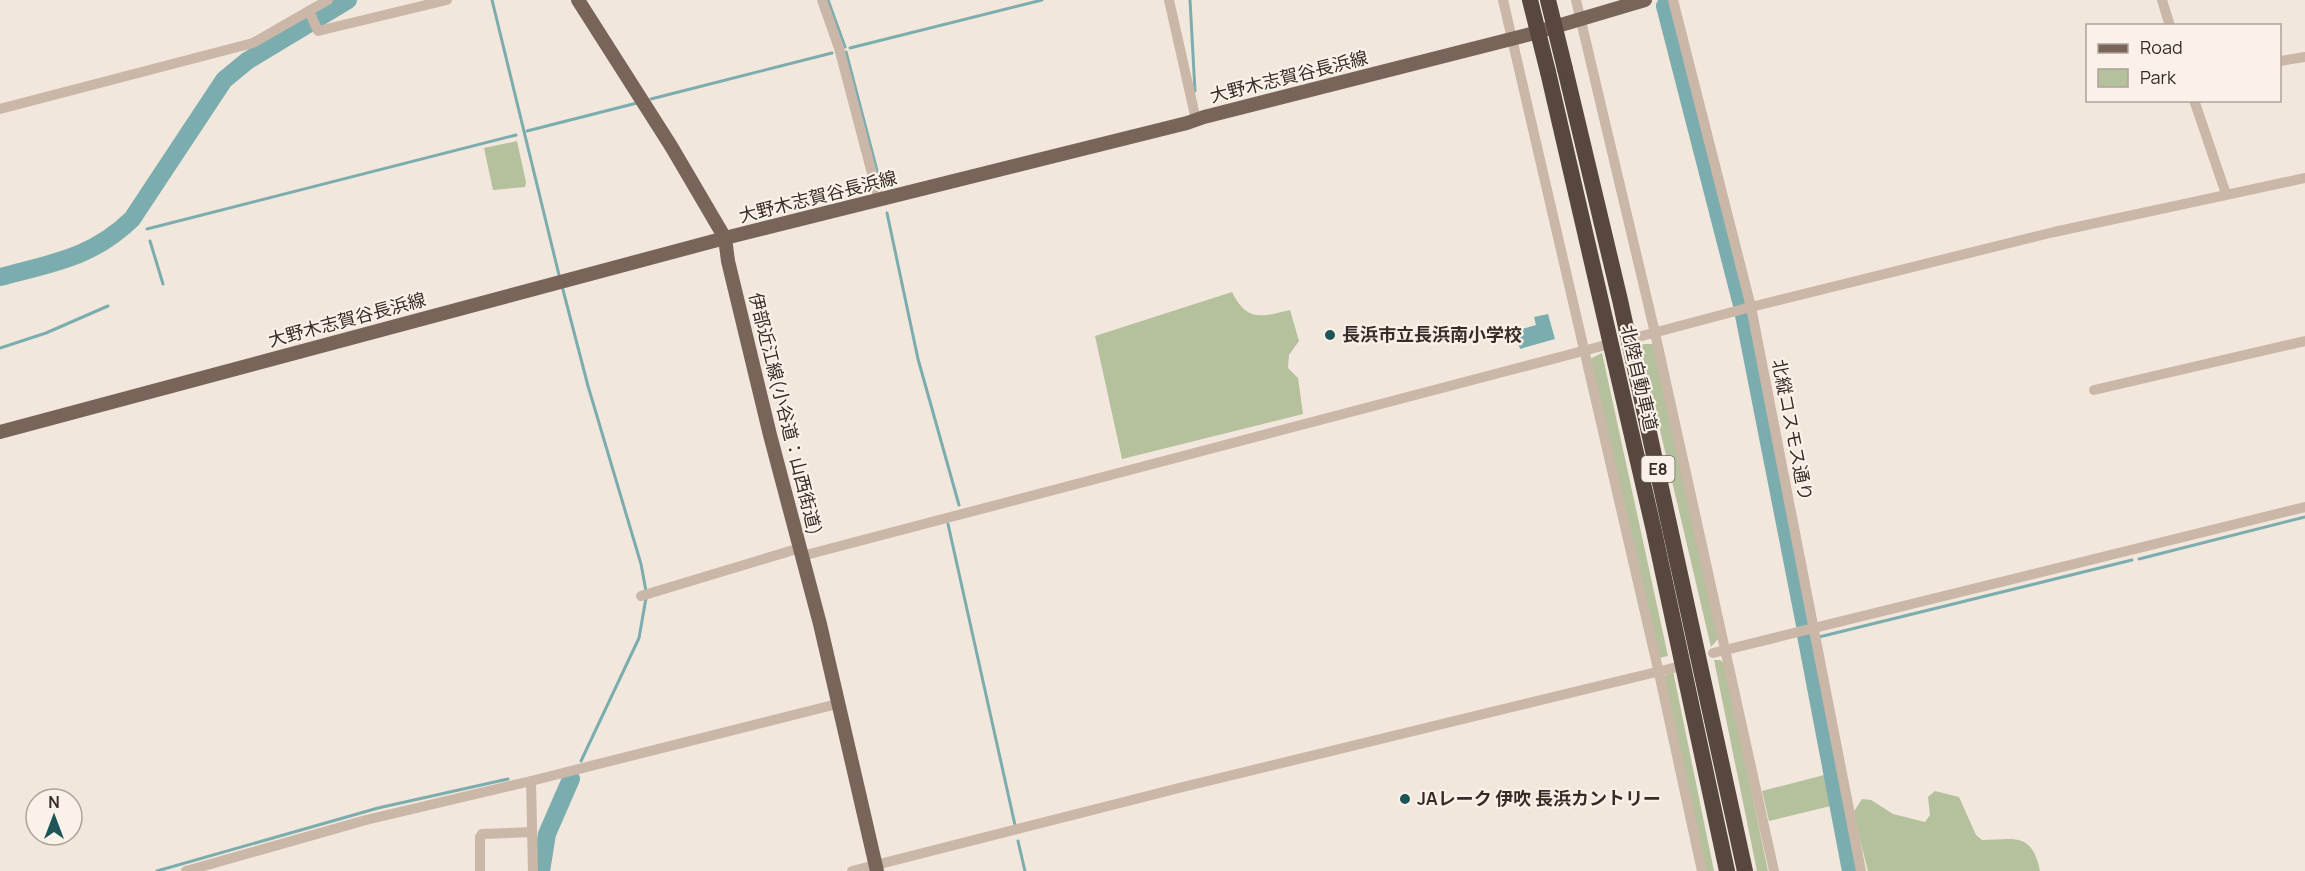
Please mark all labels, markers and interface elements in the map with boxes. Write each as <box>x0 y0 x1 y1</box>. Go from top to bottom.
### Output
legend <box>2086 24 2281 102</box>
text: Road <box>2140 35 2183 59</box>
street label: 大野木志賀谷長浜線 <box>1207 45 1370 107</box>
text: Park <box>2140 65 2177 89</box>
street label: 大野木志賀谷長浜線 <box>736 165 899 227</box>
street label: 大野木志賀谷長浜線 <box>265 286 428 352</box>
street label: 伊部近江線(小谷道：山西街道) <box>744 290 828 538</box>
place label: 長浜市立長浜南小学校 <box>1342 322 1522 346</box>
street label: 北陸自動車道 <box>1616 322 1664 433</box>
marker: 長浜市立長浜南小学校 <box>1323 328 1337 342</box>
street label: 北縦コスモス通り <box>1767 357 1818 503</box>
road number: E8 <box>1642 456 1674 482</box>
place label: JAレーク 伊吹 長浜カントリー <box>1417 786 1661 810</box>
north arrow <box>24 787 84 847</box>
text: N <box>48 791 60 813</box>
marker: JAレーク 伊吹 長浜カントリー <box>1398 792 1412 806</box>

